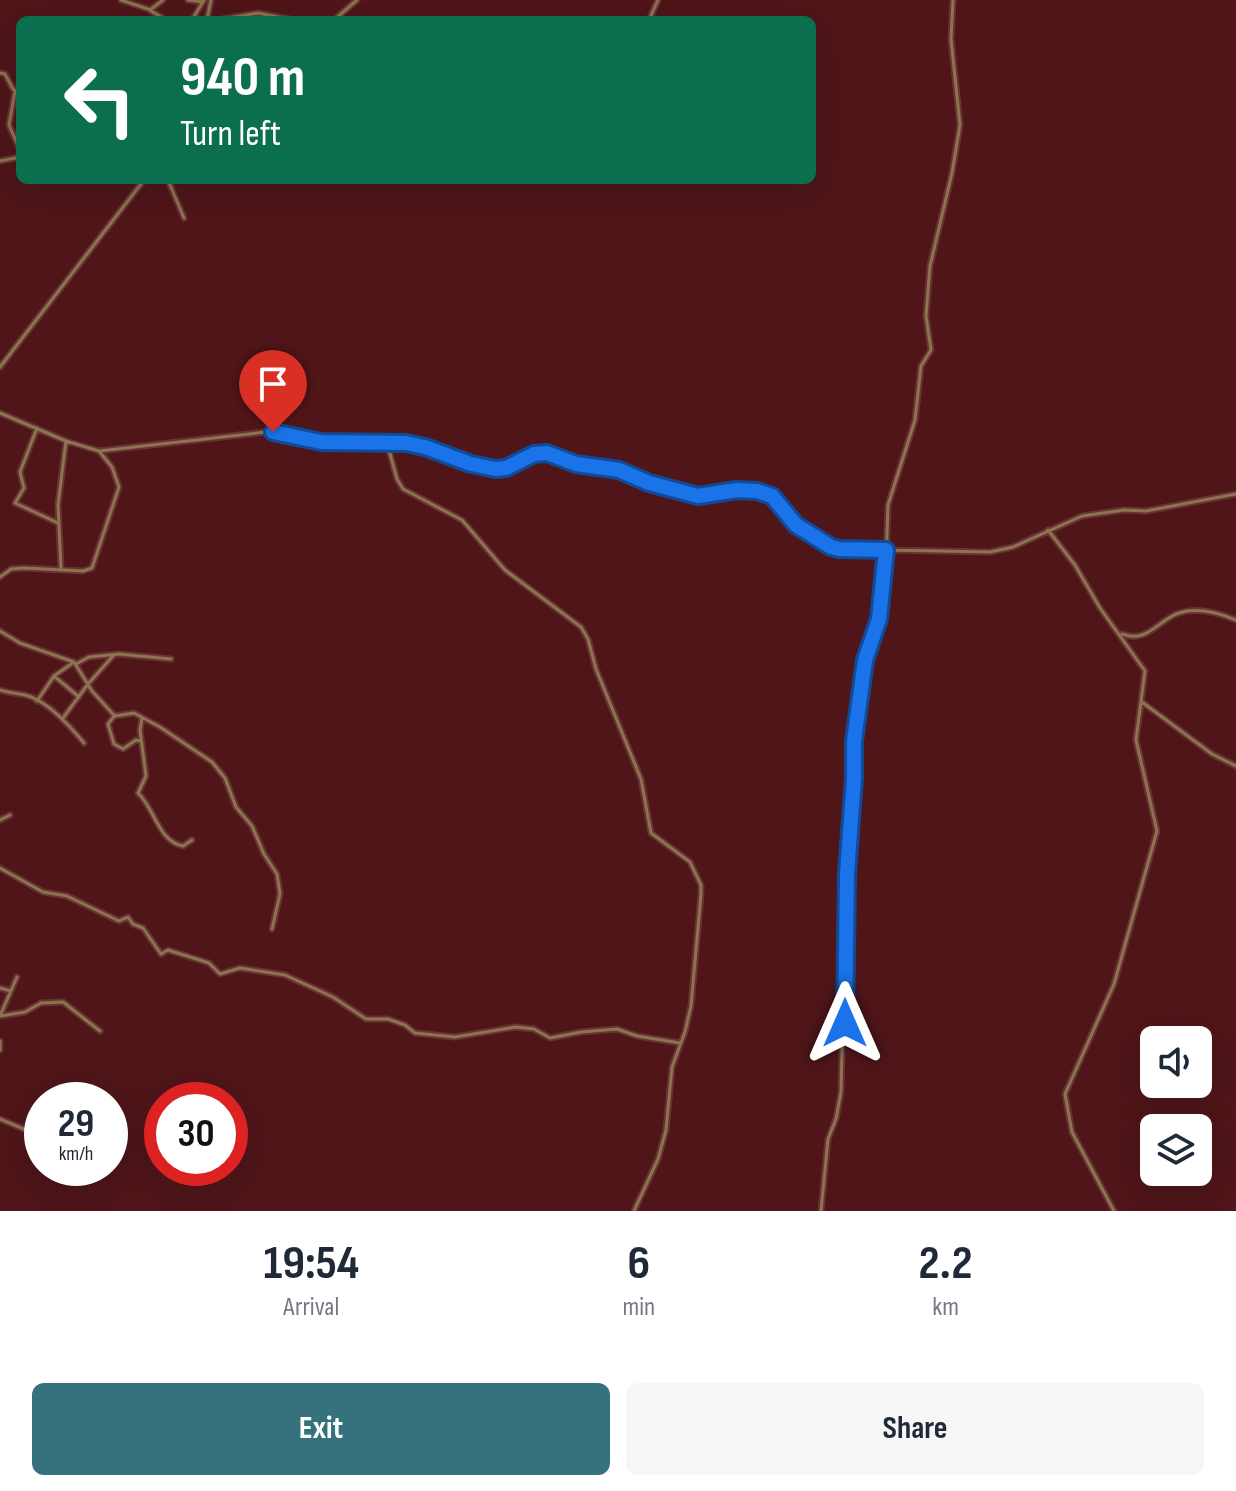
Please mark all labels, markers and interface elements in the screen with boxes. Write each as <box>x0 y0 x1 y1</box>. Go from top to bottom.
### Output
text: 940 m <box>180 45 305 112</box>
icon: left <box>48 48 152 152</box>
text: Turn left <box>180 113 281 156</box>
pin <box>239 350 307 432</box>
icon: arrive <box>251 362 295 406</box>
position arrow <box>803 981 887 1065</box>
map controls <box>1140 1026 1212 1186</box>
button: sound <box>1140 1026 1212 1098</box>
speed limit sign: 30 <box>144 1082 248 1186</box>
text: 29 <box>58 1100 94 1148</box>
button: layers <box>1140 1114 1212 1186</box>
text: km/h <box>59 1142 93 1166</box>
text: 19:54 <box>263 1235 359 1292</box>
text: 6 <box>628 1235 650 1292</box>
text: 2.2 <box>919 1235 973 1292</box>
text: Arrival <box>283 1292 339 1323</box>
text: min <box>623 1292 655 1323</box>
text: km <box>932 1292 959 1323</box>
button: Exit <box>32 1383 610 1475</box>
button: Share <box>626 1383 1204 1475</box>

